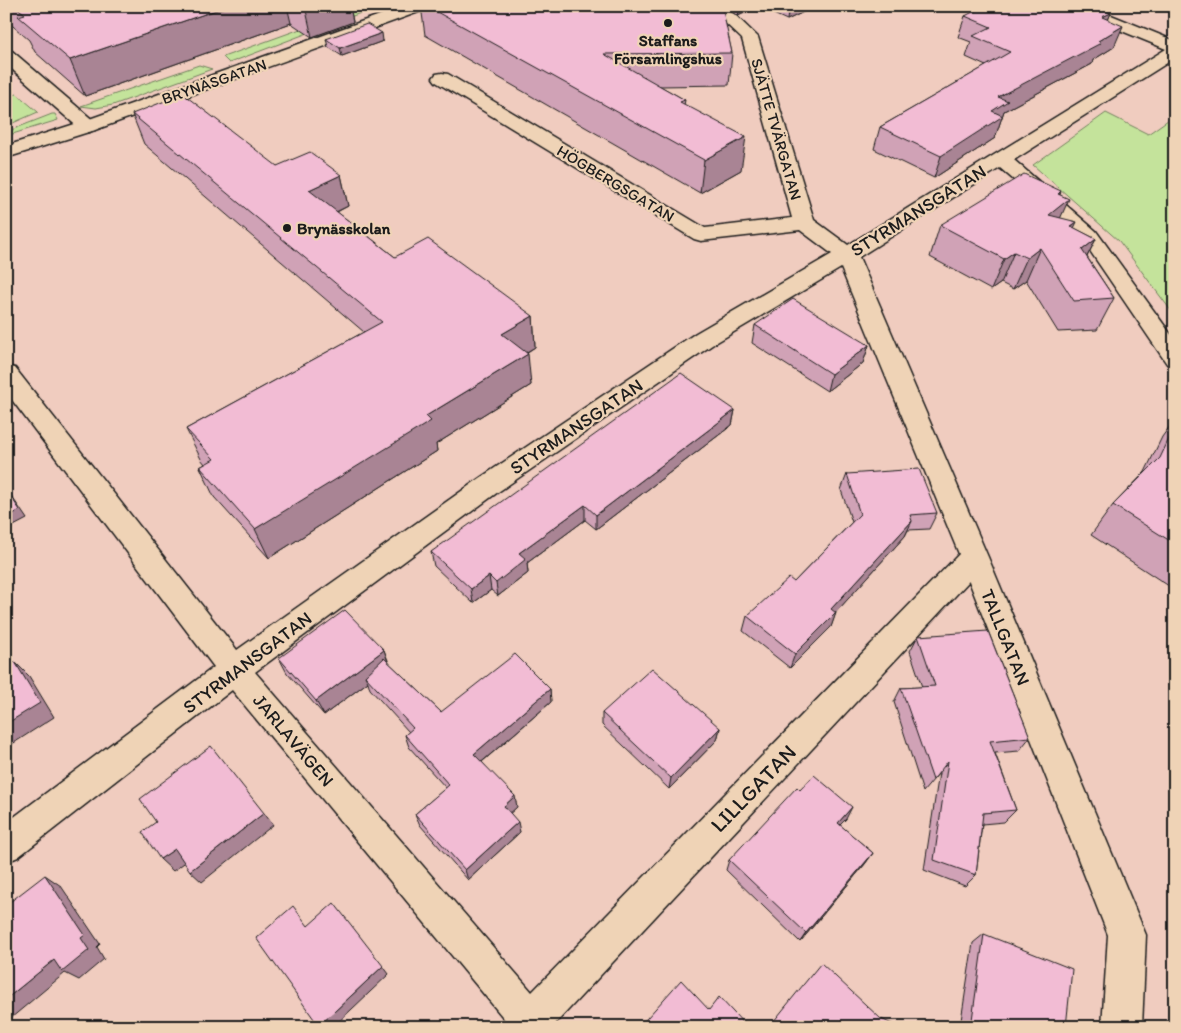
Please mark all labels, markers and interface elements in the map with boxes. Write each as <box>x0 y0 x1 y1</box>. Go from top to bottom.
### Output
marker: Staffans Församlingshus <box>662 17 674 29</box>
place label: Staffans Församlingshus <box>614 31 722 69</box>
street label: BRYNÄSGATAN <box>159 55 269 108</box>
street label: SJÄTTE TVÄRGATAN <box>747 56 806 202</box>
street label: HÖGBERGSGATAN <box>553 141 678 226</box>
street label: STYRMANSGATAN <box>846 159 990 261</box>
place label: Brynässkolan <box>297 219 391 239</box>
marker: Brynässkolan <box>281 222 293 234</box>
street label: STYRMANSGATAN <box>505 373 647 479</box>
street label: TALLGATAN <box>976 586 1035 689</box>
street label: STYRMANSGATAN <box>178 606 316 718</box>
street label: JARLAVÄGEN <box>248 689 339 791</box>
street label: LILLGATAN <box>705 739 802 838</box>

